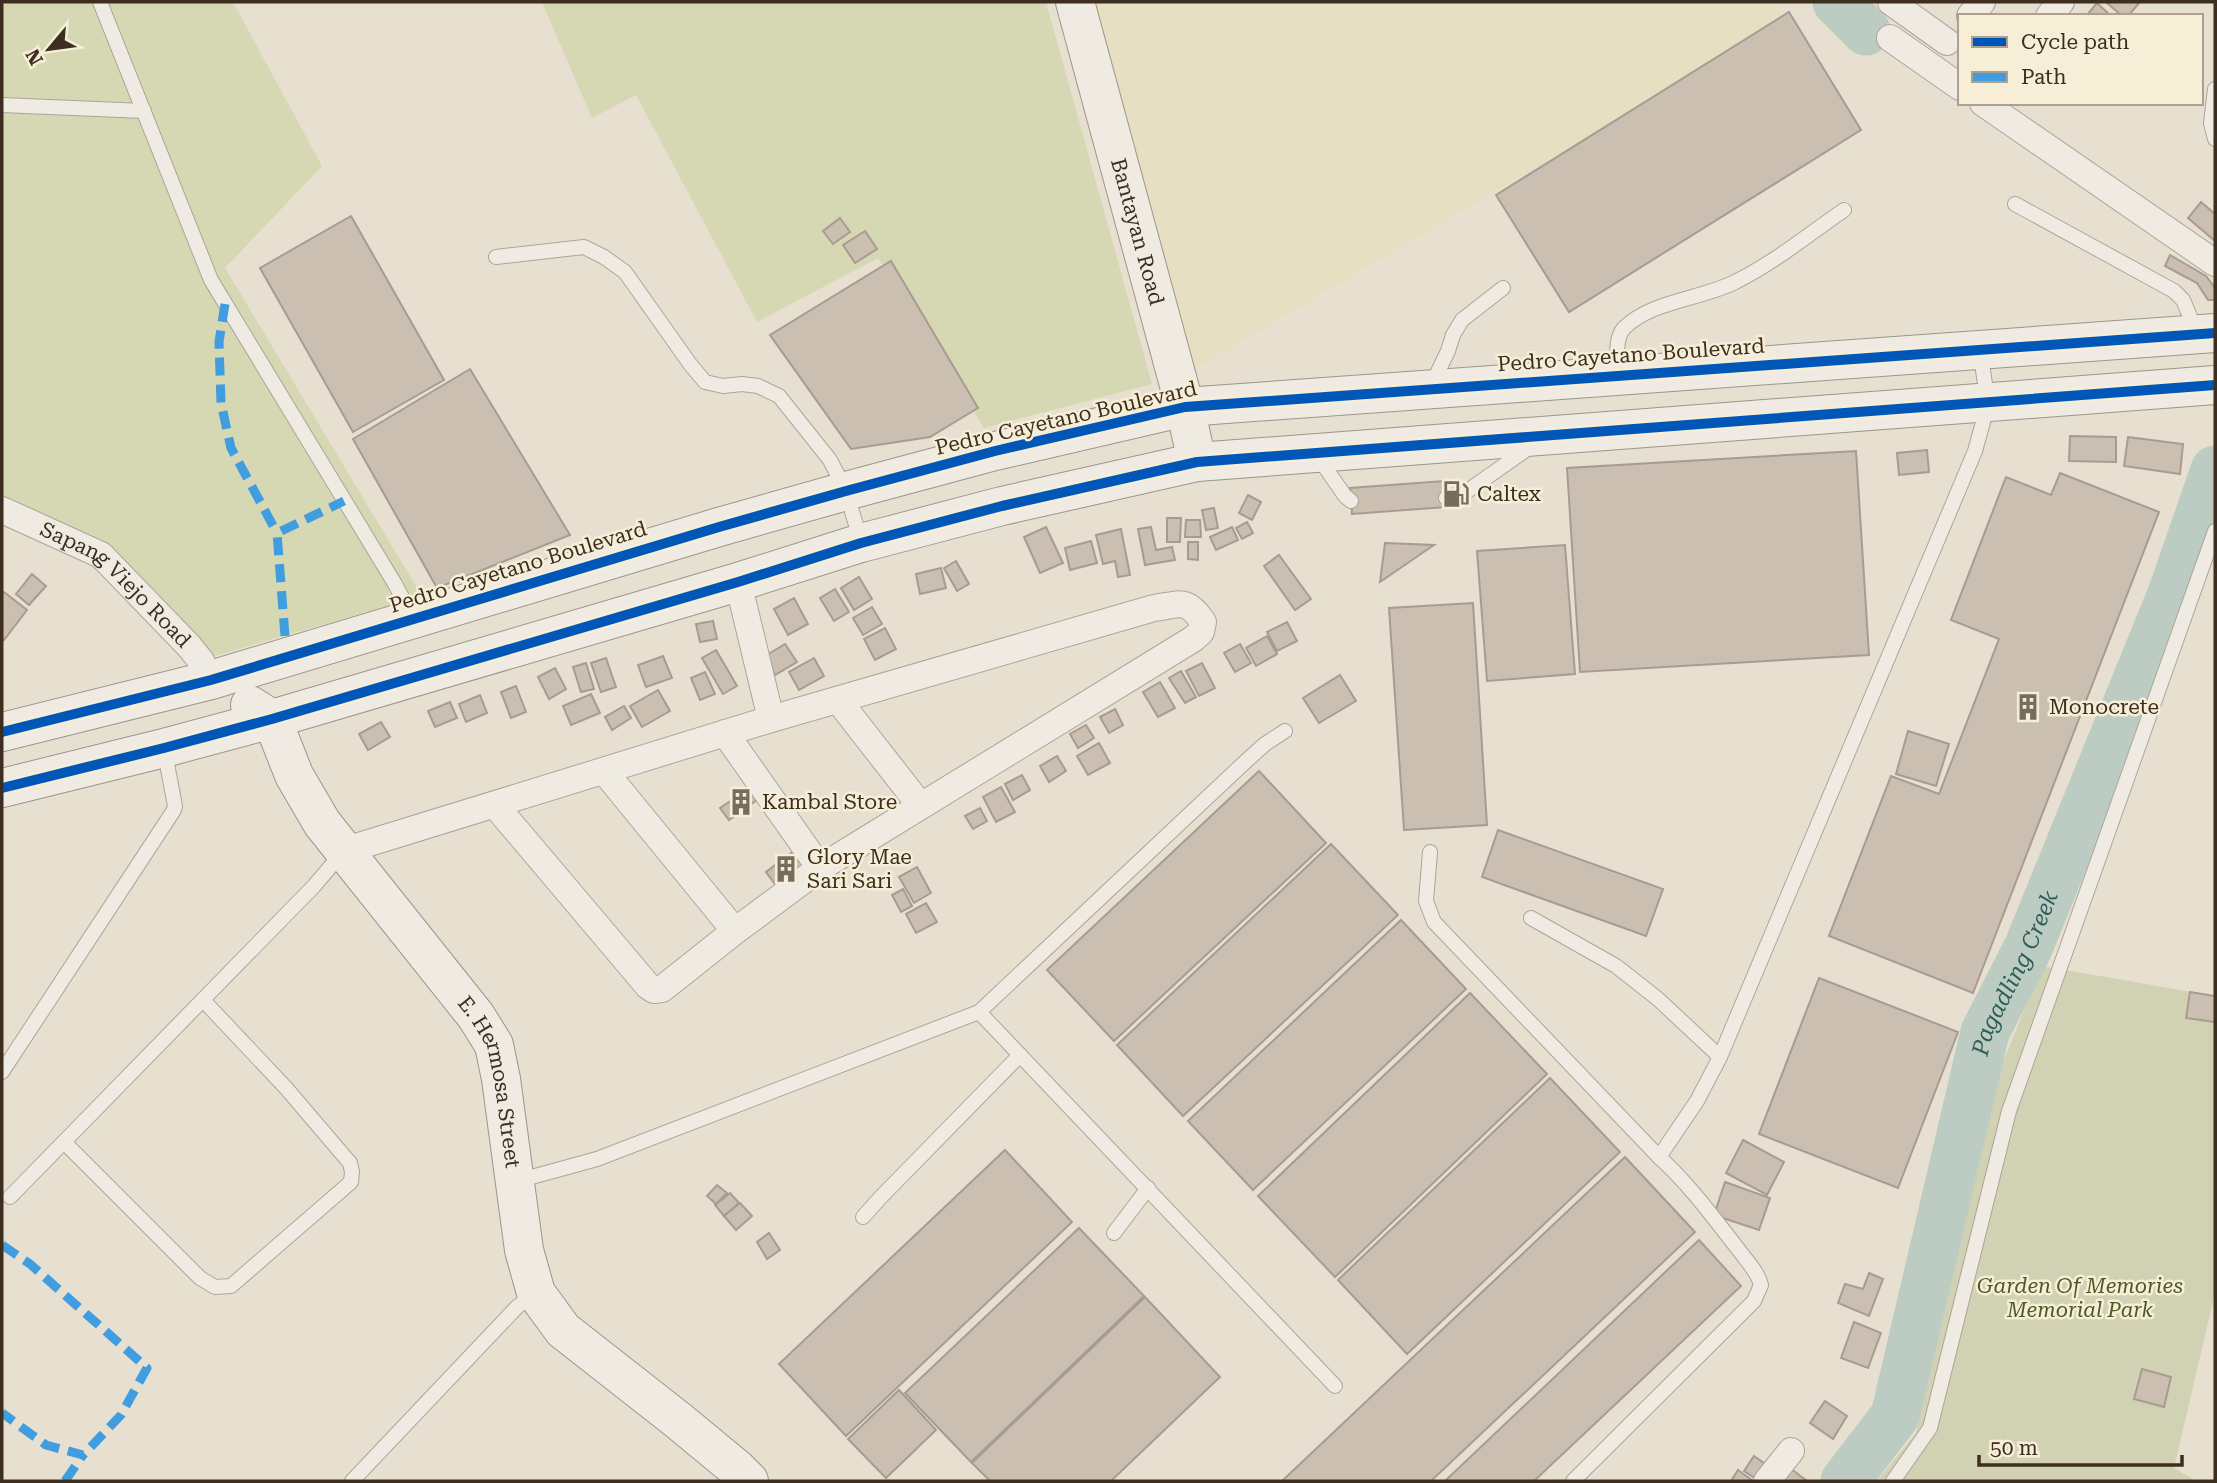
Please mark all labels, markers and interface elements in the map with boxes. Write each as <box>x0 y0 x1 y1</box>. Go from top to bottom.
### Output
north arrow <box>14 14 84 84</box>
legend <box>1958 14 2203 105</box>
text: Cycle path <box>2021 30 2130 54</box>
text: N <box>21 45 48 69</box>
text: Path <box>2021 65 2067 89</box>
street label: Bantayan Road <box>1106 155 1169 308</box>
street label: Pedro Cayetano Boulevard <box>1496 334 1766 376</box>
street label: Pedro Cayetano Boulevard <box>933 376 1200 460</box>
fuel station icon: Caltex <box>1441 479 1471 509</box>
place label: Caltex <box>1477 482 1541 506</box>
street label: Pedro Cayetano Boulevard <box>386 516 650 618</box>
street label: Sapang Viejo Road <box>36 517 196 653</box>
building icon: Monocrete <box>2013 692 2043 722</box>
place label: Monocrete <box>2049 695 2159 719</box>
building icon: Kambal Store <box>726 787 756 817</box>
place label: Kambal Store <box>762 790 897 814</box>
place label: Glory Mae Sari Sari <box>807 845 912 893</box>
building icon: Glory Mae Sari Sari <box>771 854 801 884</box>
water label: Pagadling Creek <box>1966 886 2064 1059</box>
street label: E. Hermosa Street <box>453 991 525 1170</box>
park label: Garden Of Memories Memorial Park <box>1977 1274 2183 1322</box>
scale bar <box>1979 1424 2182 1468</box>
text: 50 m <box>1990 1436 2038 1460</box>

